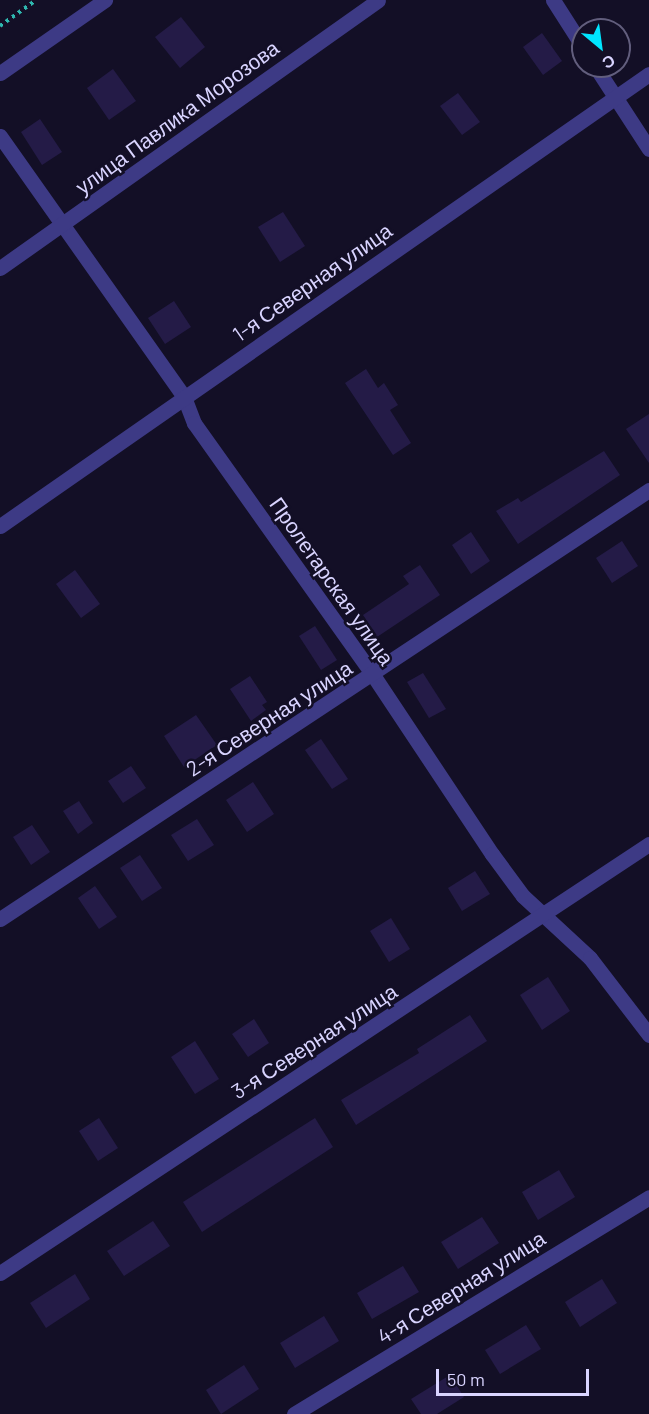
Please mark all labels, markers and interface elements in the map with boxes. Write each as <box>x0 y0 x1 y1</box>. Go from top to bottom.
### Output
north arrow <box>571 18 631 78</box>
street label: улица Павлика Морозова <box>70 35 284 199</box>
text: С <box>599 51 619 74</box>
street label: 1-я Северная улица <box>227 218 397 346</box>
street label: Пролетарская улица <box>265 492 399 670</box>
street label: 2-я Северная улица <box>181 655 357 781</box>
street label: 3-я Северная улица <box>226 978 402 1104</box>
street label: 4-я Северная улица <box>372 1225 550 1349</box>
scale bar <box>439 1357 592 1395</box>
text: 50 m <box>447 1368 485 1390</box>

